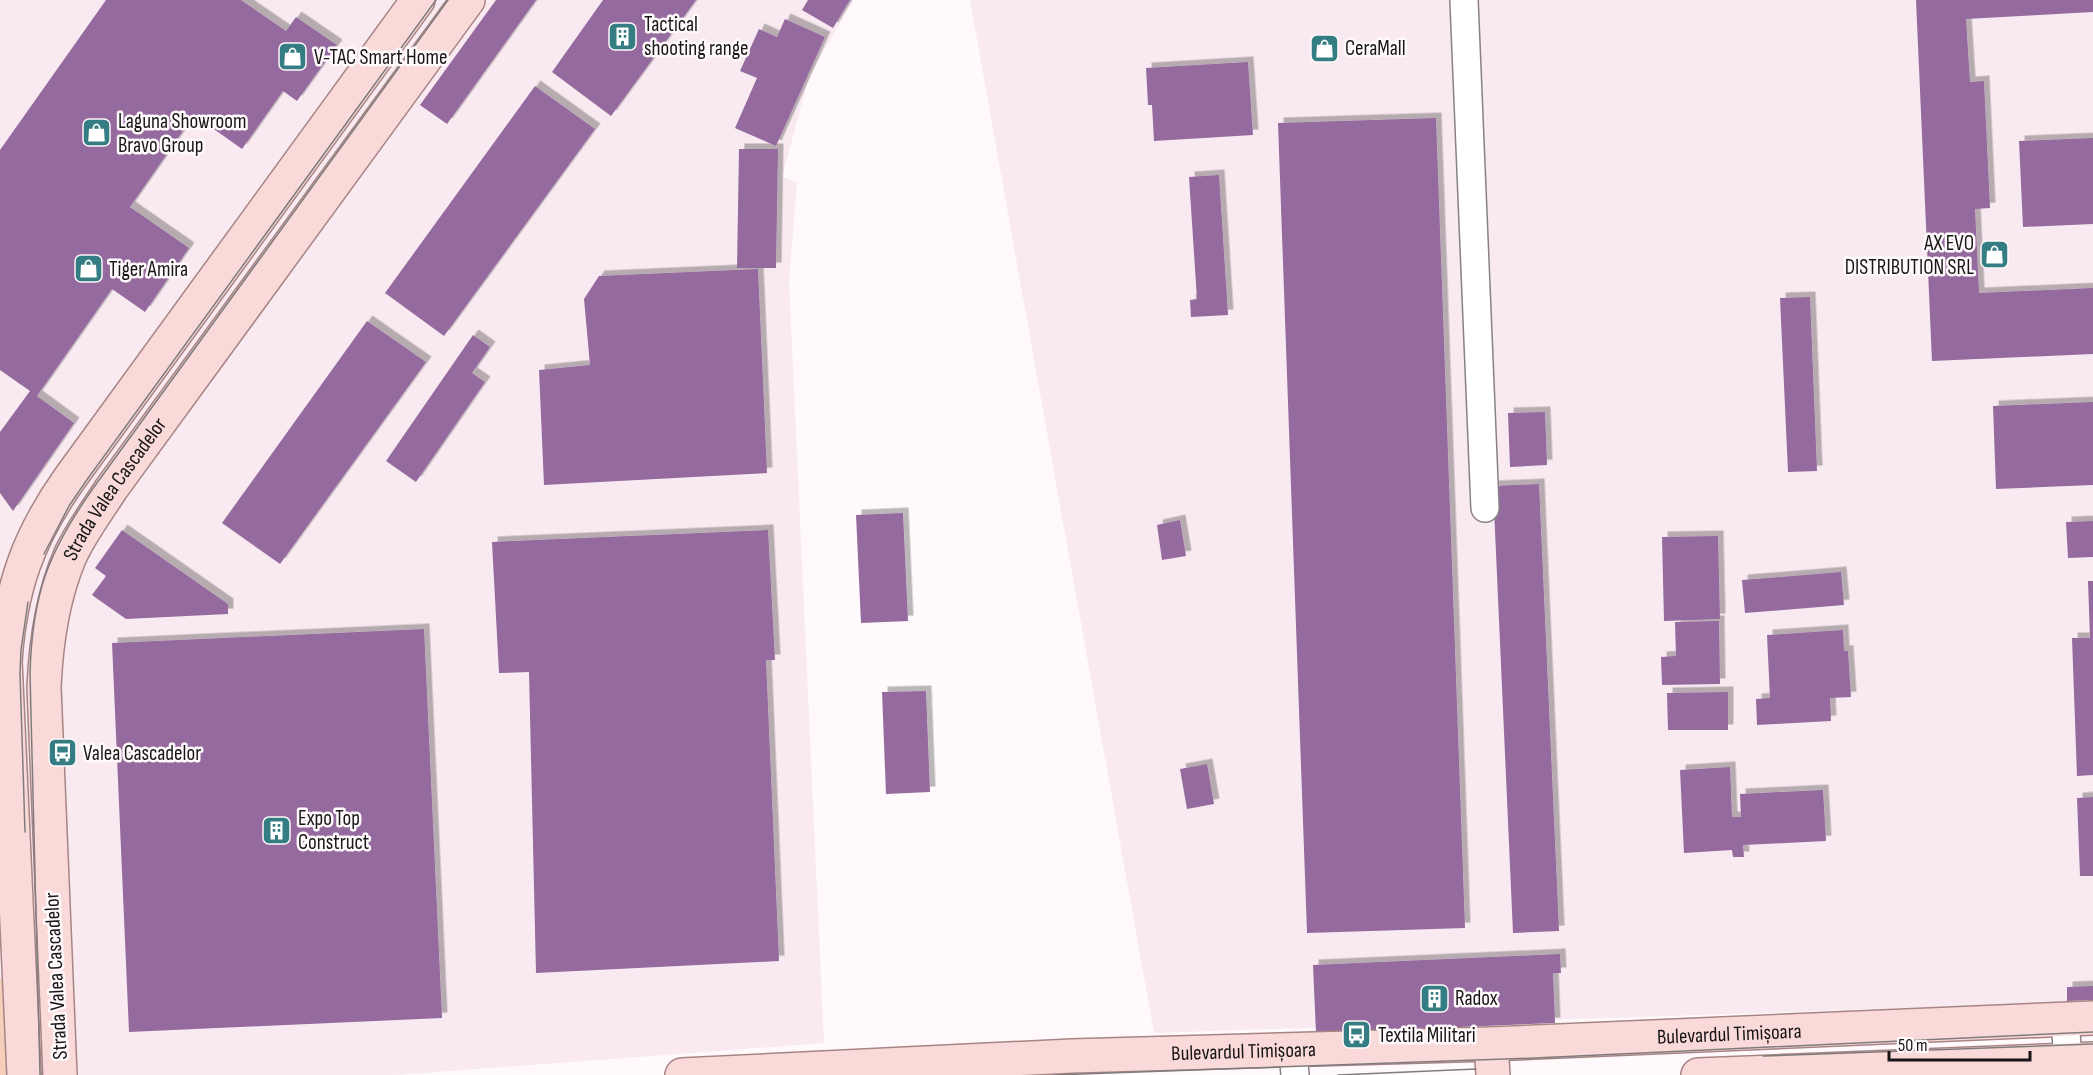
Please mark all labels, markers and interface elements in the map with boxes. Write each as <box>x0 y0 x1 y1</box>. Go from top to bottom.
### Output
place label: Tactical shooting range <box>644 12 748 61</box>
building icon: Tactical shooting range <box>607 20 639 52</box>
shop icon: CeraMall <box>1308 32 1340 64</box>
place label: CeraMall <box>1345 36 1406 61</box>
shop icon: V-TAC Smart Home <box>277 41 309 73</box>
place label: V-TAC Smart Home <box>314 45 447 70</box>
place label: Laguna Showroom Bravo Group <box>118 109 246 158</box>
shop icon: Laguna Showroom Bravo Group <box>81 117 113 149</box>
place label: AX EVO DISTRIBUTION SRL <box>1845 231 1974 280</box>
shop icon: AX EVO DISTRIBUTION SRL <box>1979 239 2011 271</box>
shop icon: Tiger Amira <box>72 253 104 285</box>
place label: Tiger Amira <box>109 257 188 282</box>
street label: Strada Valea Cascadelor <box>57 412 172 564</box>
bus stop icon: Valea Cascadelor <box>46 737 78 769</box>
place label: Valea Cascadelor <box>83 741 201 766</box>
place label: Expo Top Construct <box>298 806 369 855</box>
building icon: Expo Top Construct <box>261 814 293 846</box>
street label: Strada Valea Cascadelor <box>39 892 73 1060</box>
building icon: Radox <box>1418 982 1450 1014</box>
place label: Radox <box>1455 986 1498 1011</box>
street label: Bulevardul Timișoara <box>1656 1018 1802 1049</box>
bus stop icon: Textila Militari <box>1341 1019 1373 1051</box>
place label: Textila Militari <box>1378 1023 1476 1048</box>
scale bar <box>1889 1024 2030 1062</box>
text: 50 m <box>1898 1035 1928 1056</box>
street label: Bulevardul Timișoara <box>1171 1037 1316 1066</box>

